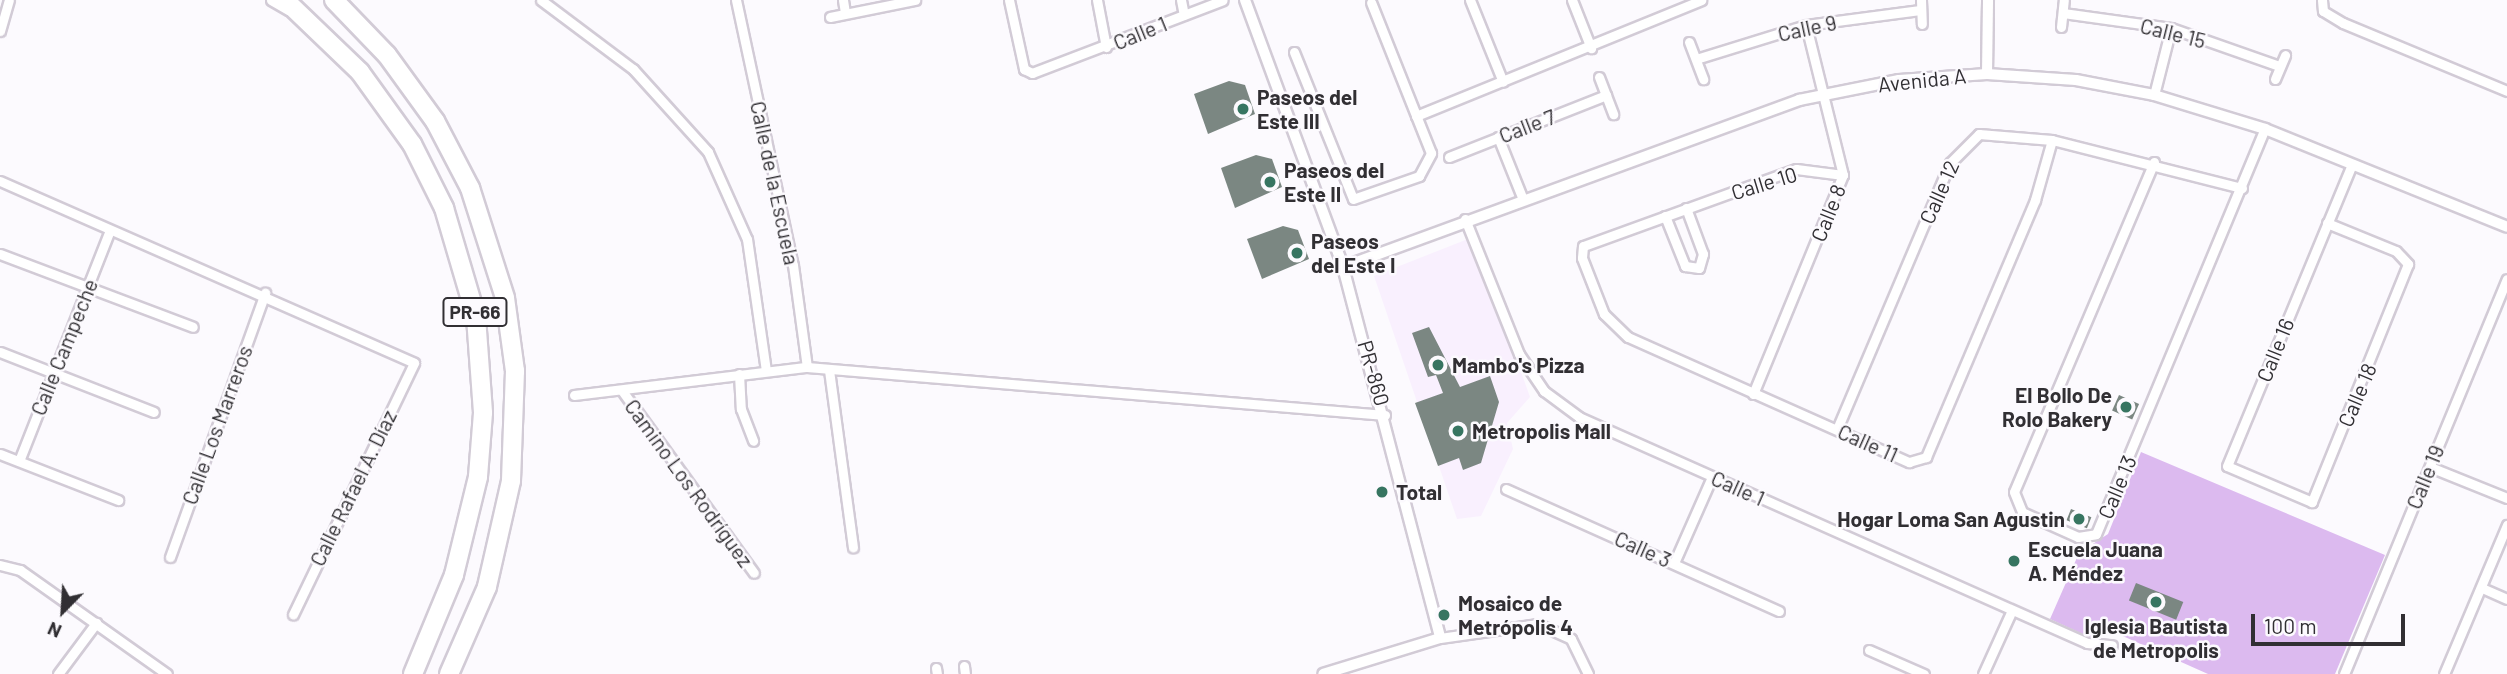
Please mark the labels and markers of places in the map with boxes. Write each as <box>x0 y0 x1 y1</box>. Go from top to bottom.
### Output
place label: Paseos del Este III <box>1257 84 1357 134</box>
marker: Paseos del Este III <box>1235 101 1251 117</box>
place label: Paseos del Este II <box>1284 157 1384 207</box>
marker: Paseos del Este II <box>1262 174 1278 190</box>
place label: Paseos del Este I <box>1311 228 1395 278</box>
marker: Paseos del Este I <box>1289 245 1305 261</box>
place label: Mambo's Pizza <box>1452 352 1585 378</box>
marker: Mambo's Pizza <box>1430 357 1446 373</box>
place label: El Bollo De Rolo Bakery <box>2002 382 2112 432</box>
marker: El Bollo De Rolo Bakery <box>2118 399 2134 415</box>
place label: Metropolis Mall <box>1472 418 1611 444</box>
marker: Metropolis Mall <box>1450 423 1466 439</box>
place label: Total <box>1396 479 1442 505</box>
marker: Total <box>1374 484 1390 500</box>
place label: Hogar Loma San Agustin <box>1837 506 2065 532</box>
marker: Hogar Loma San Agustin <box>2071 511 2087 527</box>
place label: Escuela Juana A. Méndez <box>2028 536 2163 586</box>
marker: Escuela Juana A. Méndez <box>2006 553 2022 569</box>
place label: Mosaico de Metrópolis 4 <box>1458 590 1573 640</box>
marker: Iglesia Bautista de Metropolis <box>2148 594 2164 610</box>
marker: Mosaico de Metrópolis 4 <box>1436 607 1452 623</box>
place label: Iglesia Bautista de Metropolis <box>2084 613 2228 663</box>

